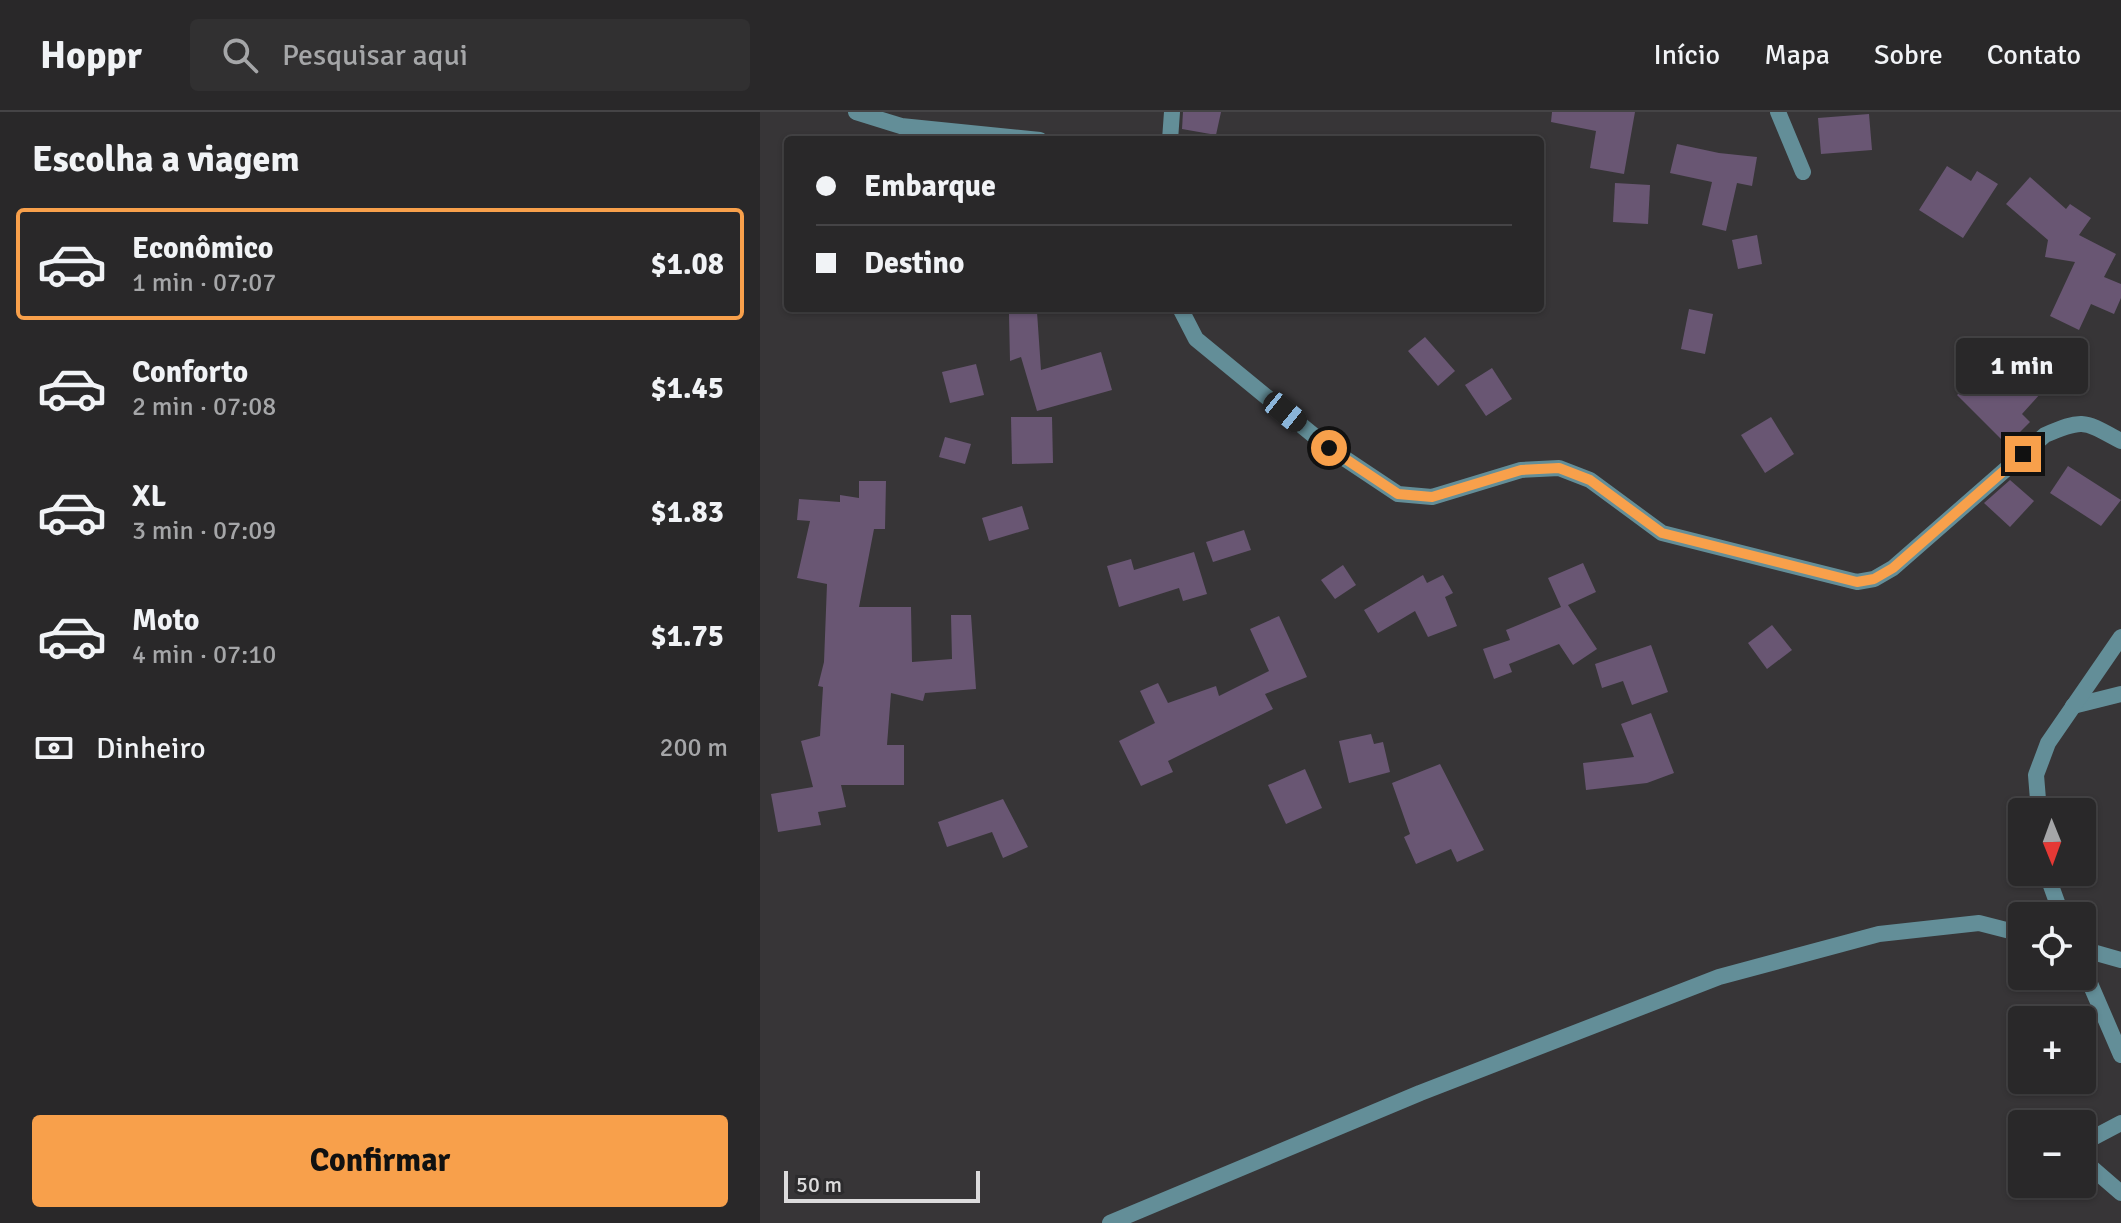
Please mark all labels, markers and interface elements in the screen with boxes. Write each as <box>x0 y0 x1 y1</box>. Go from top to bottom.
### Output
search box <box>190 19 750 91</box>
text: Hoppr <box>40 32 142 79</box>
icon: search <box>218 33 262 77</box>
text: Pesquisar aqui <box>282 37 468 74</box>
text: Início <box>1653 38 1720 72</box>
text: Mapa <box>1764 38 1830 72</box>
text: Sobre <box>1874 38 1943 72</box>
text: Contato <box>1987 38 2081 72</box>
text: Escolha a viagem <box>32 137 300 182</box>
text: Embarque <box>864 168 996 205</box>
icon: car <box>36 228 108 300</box>
text: Econômico <box>132 230 274 267</box>
text: Destino <box>864 245 965 282</box>
text: $1.08 <box>651 246 724 283</box>
text: 1 min · 07:07 <box>132 267 276 299</box>
callout: 1 min <box>1957 338 2089 394</box>
text: 1 min <box>1991 350 2053 382</box>
icon: car <box>36 352 108 424</box>
text: Conforto <box>132 354 248 391</box>
text: $1.45 <box>651 370 724 407</box>
car <box>1259 388 1311 436</box>
text: 2 min · 07:08 <box>132 391 276 423</box>
route start <box>1311 430 1347 466</box>
route end <box>2005 436 2041 472</box>
icon: car <box>36 476 108 548</box>
text: XL <box>132 478 166 515</box>
text: $1.83 <box>651 494 724 531</box>
text: 3 min · 07:09 <box>132 515 276 547</box>
icon: car <box>36 600 108 672</box>
text: Moto <box>132 602 199 639</box>
text: $1.75 <box>651 618 724 655</box>
text: 4 min · 07:10 <box>132 639 276 671</box>
icon: cash <box>32 726 76 770</box>
text: Dinheiro <box>96 730 206 767</box>
text: 200 m <box>659 732 728 764</box>
north arrow <box>2008 798 2096 886</box>
map controls <box>2008 798 2096 1198</box>
button: locate <box>2008 902 2096 990</box>
button: + <box>2008 1006 2096 1094</box>
button: − <box>2008 1110 2096 1198</box>
button: Confirmar <box>32 1115 728 1207</box>
scale bar <box>784 1167 980 1203</box>
text: 50 m <box>796 1171 842 1198</box>

